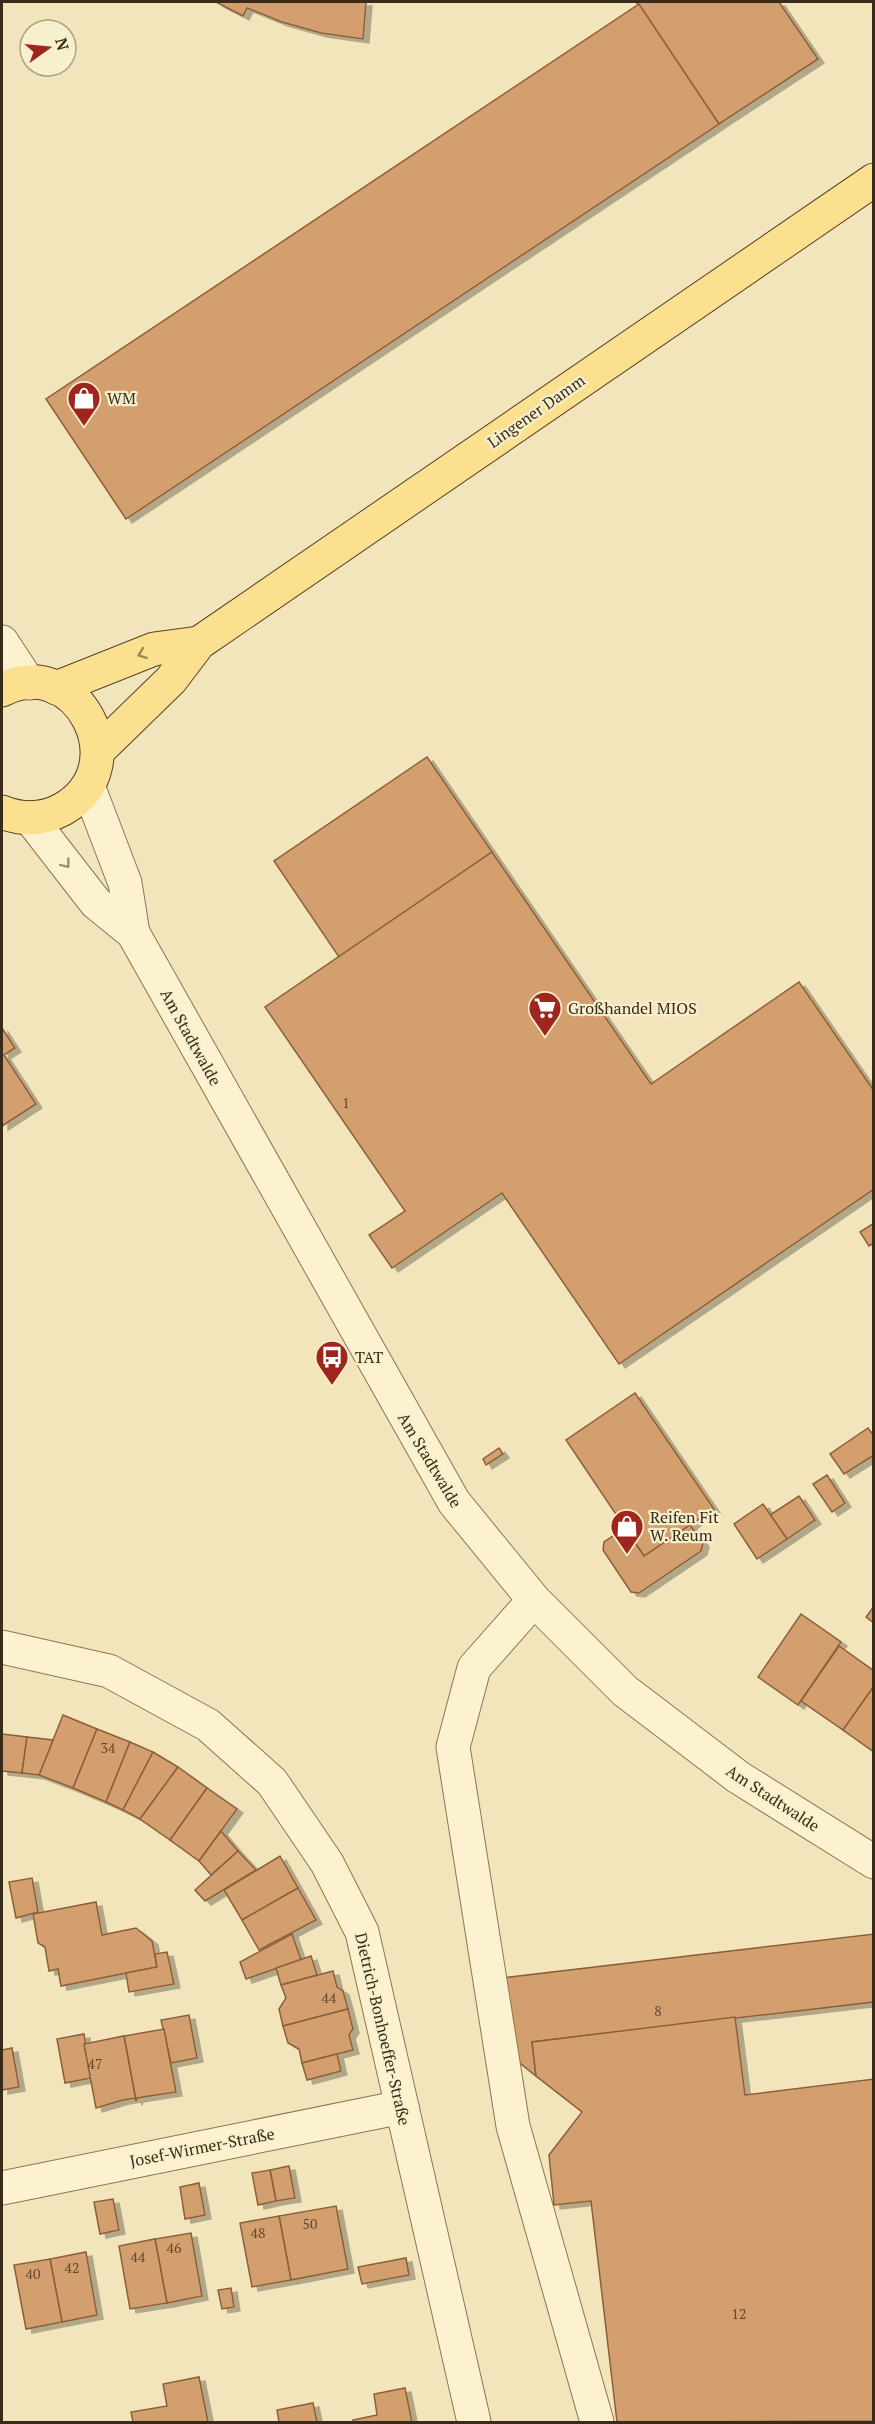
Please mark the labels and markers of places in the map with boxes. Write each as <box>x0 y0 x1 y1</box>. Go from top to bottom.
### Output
shop icon: WM <box>66 380 102 427</box>
place label: WM <box>107 387 136 409</box>
supermarket icon: Großhandel MIOS <box>527 990 563 1037</box>
place label: Großhandel MIOS <box>568 997 697 1019</box>
bus stop icon: TAT <box>314 1339 350 1386</box>
place label: TAT <box>355 1346 383 1368</box>
place label: Reifen Fit W. Reum <box>650 1506 719 1546</box>
shop icon: Reifen Fit W. Reum <box>609 1508 645 1555</box>

